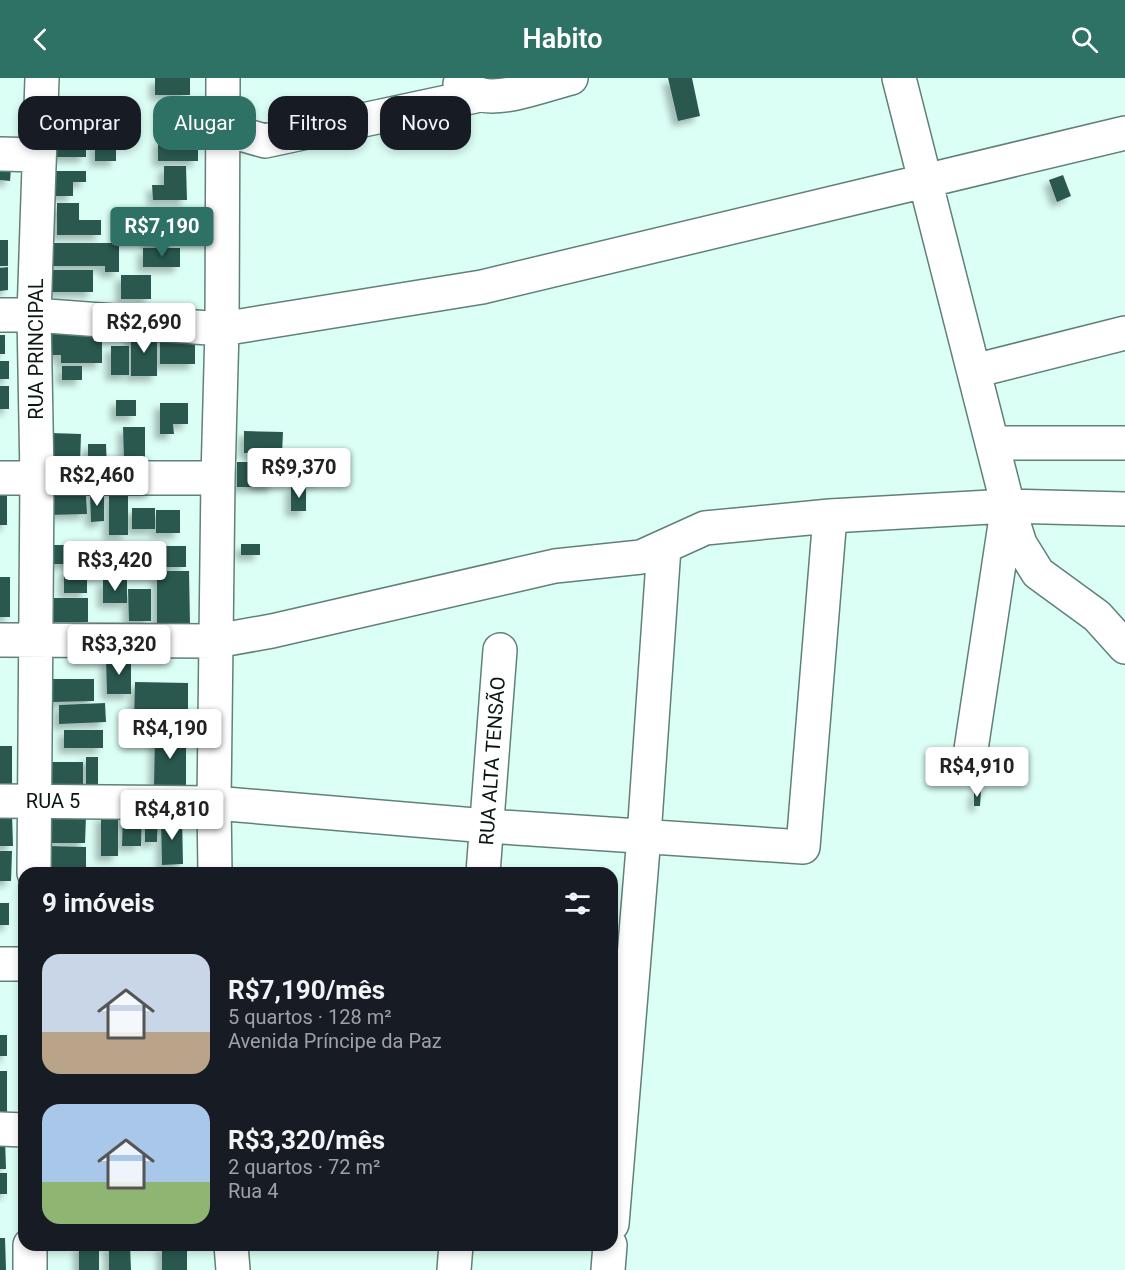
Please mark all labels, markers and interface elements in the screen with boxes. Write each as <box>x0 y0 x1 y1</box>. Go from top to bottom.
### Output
icon: back <box>24 23 57 56</box>
text: Habito <box>523 23 602 55</box>
icon: search <box>1068 23 1101 56</box>
chip: Comprar <box>18 96 141 150</box>
chip: Alugar <box>153 96 256 150</box>
chip: Filtros <box>268 96 368 150</box>
chip: Novo <box>380 96 471 150</box>
pin: R$7,190 <box>107 207 217 258</box>
text: R$7,190 <box>124 214 200 238</box>
street label: RUA PRINCIPAL <box>24 278 48 420</box>
pin: R$2,690 <box>89 303 199 354</box>
text: R$2,690 <box>106 310 182 334</box>
pin: R$9,370 <box>244 448 354 499</box>
text: R$9,370 <box>261 455 337 479</box>
pin: R$2,460 <box>42 456 152 507</box>
text: R$2,460 <box>59 463 135 487</box>
pin: R$3,420 <box>60 541 170 592</box>
text: R$3,420 <box>77 548 153 572</box>
pin: R$3,320 <box>64 625 174 676</box>
text: R$3,320 <box>81 632 157 656</box>
street label: RUA ALTA TENSÃO <box>474 676 510 846</box>
pin: R$4,190 <box>115 709 225 760</box>
text: R$4,190 <box>132 716 208 740</box>
pin: R$4,910 <box>922 747 1032 798</box>
text: R$4,910 <box>939 754 1015 778</box>
street label: RUA 5 <box>26 789 80 813</box>
pin: R$4,810 <box>117 790 227 841</box>
text: R$4,810 <box>134 797 210 821</box>
icon: filters <box>561 887 594 920</box>
text: 9 imóveis <box>42 888 155 918</box>
text: R$7,190/mês <box>228 975 385 1005</box>
icon: home <box>90 978 162 1050</box>
text: 5 quartos · 128 m² <box>228 1005 392 1029</box>
text: Avenida Príncipe da Paz <box>228 1029 442 1053</box>
text: R$3,320/mês <box>228 1125 385 1155</box>
icon: home <box>90 1128 162 1200</box>
text: 2 quartos · 72 m² <box>228 1155 380 1179</box>
text: Rua 4 <box>228 1179 278 1203</box>

